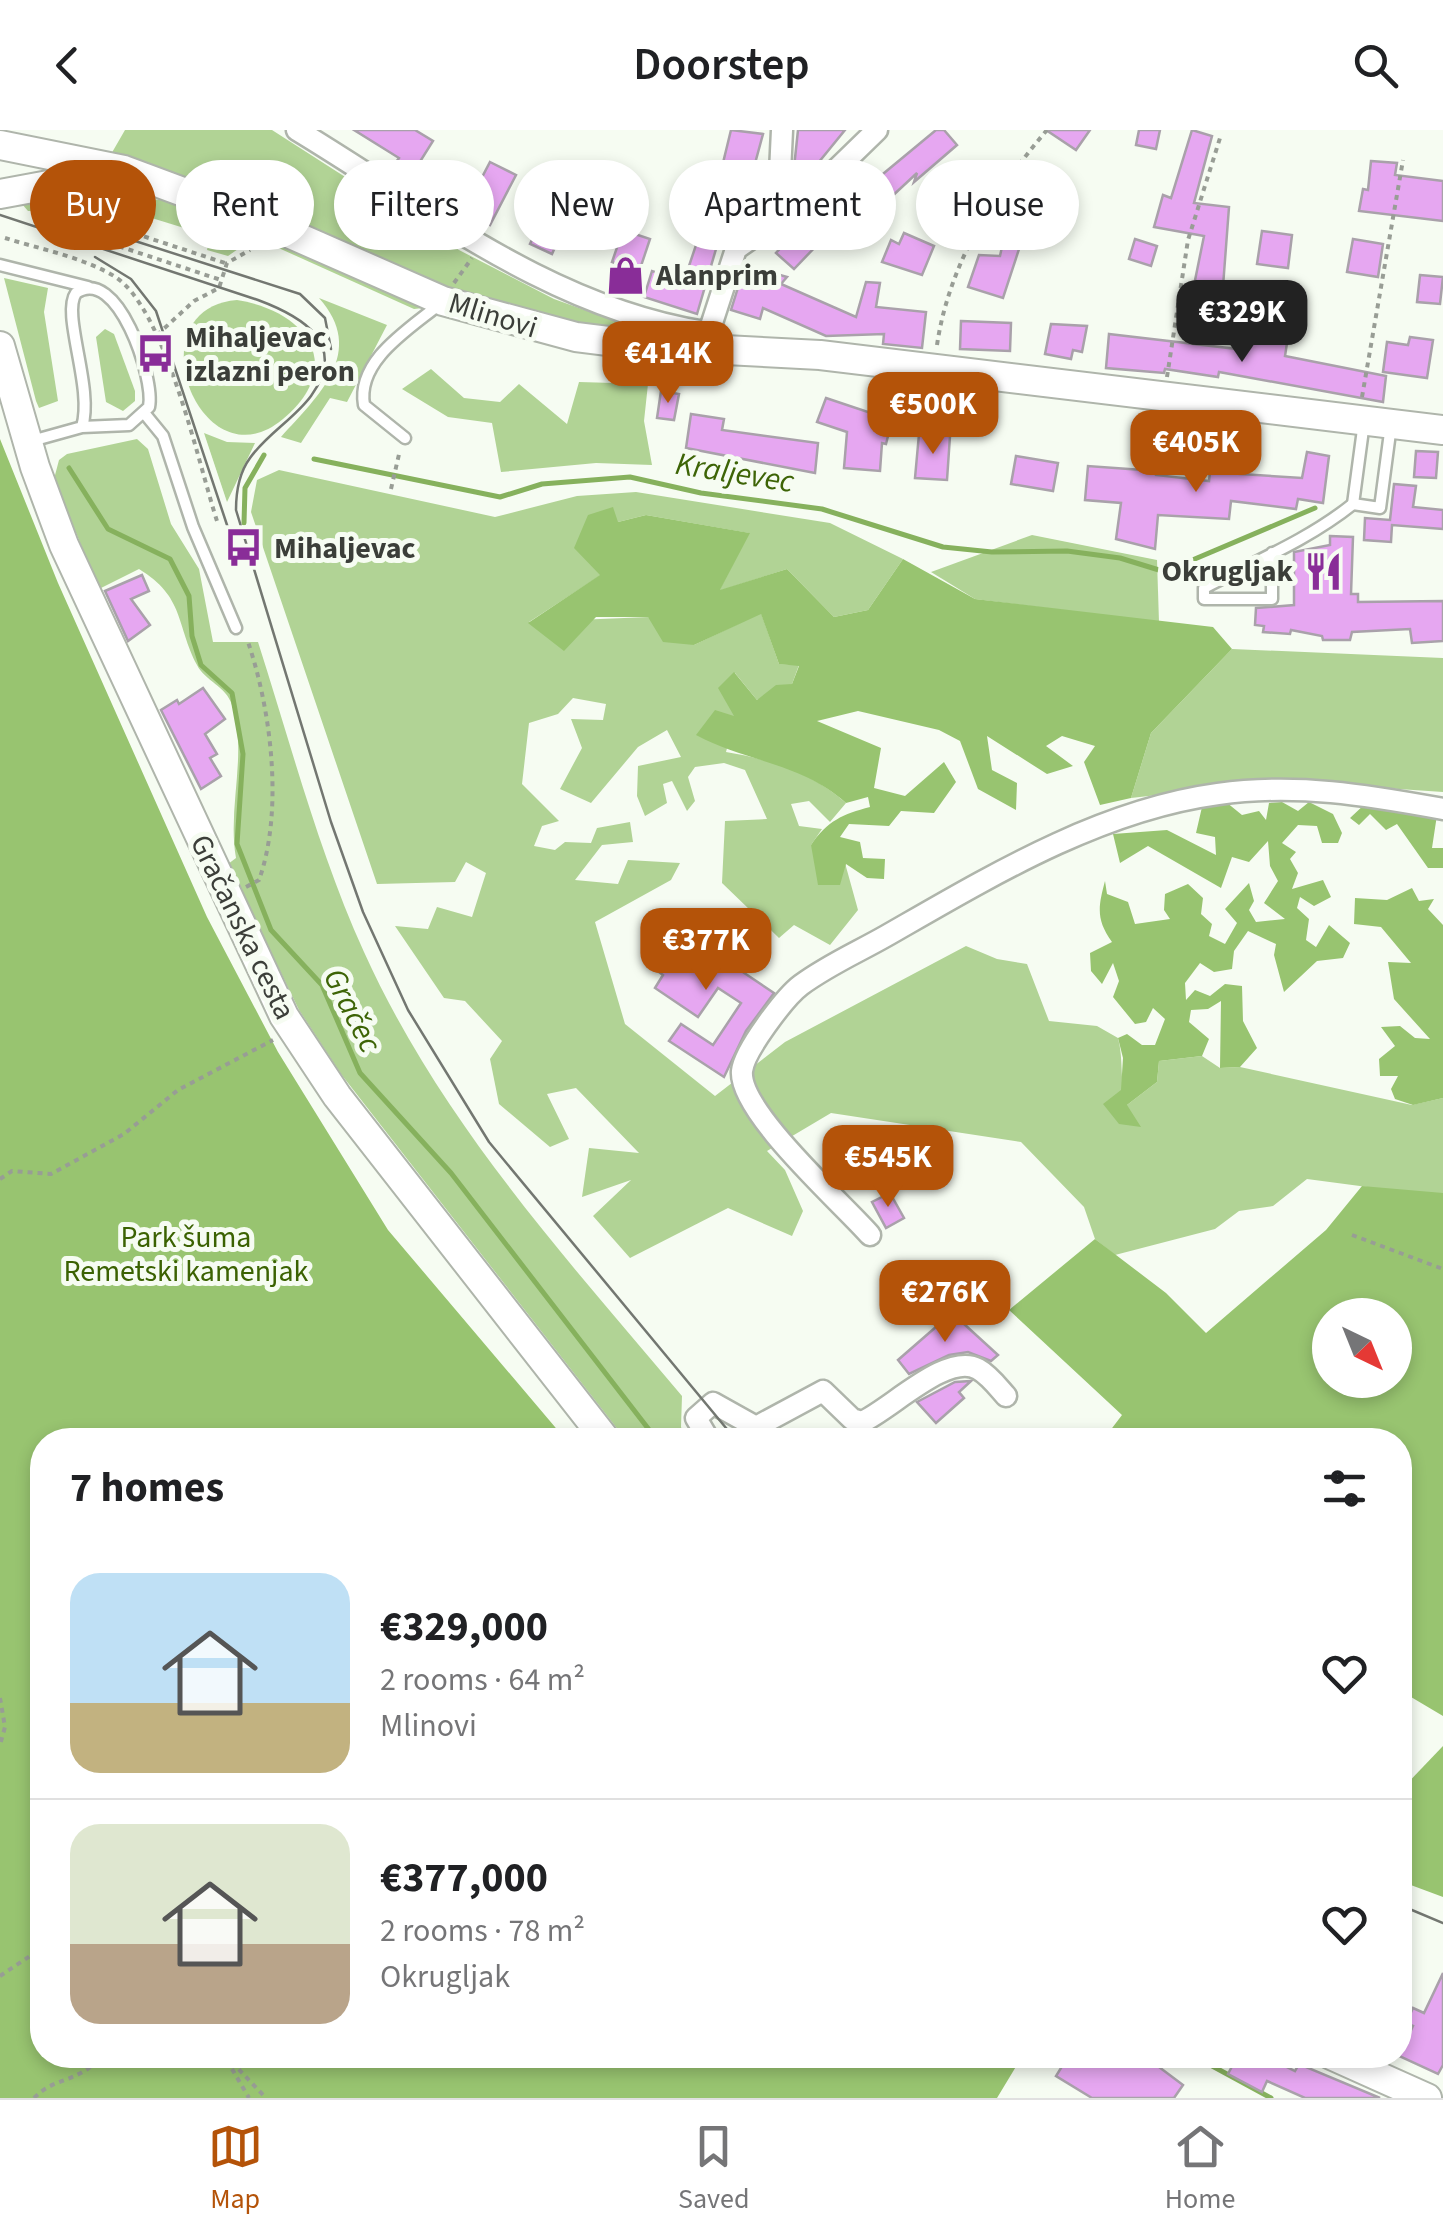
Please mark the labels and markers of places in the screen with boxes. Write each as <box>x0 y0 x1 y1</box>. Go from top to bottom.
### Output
shop icon: Alanprim <box>605 254 647 296</box>
place label: Alanprim <box>655 254 778 297</box>
pin: €329K <box>1172 280 1312 365</box>
place label: Mihaljevac izlazni peron <box>185 316 355 393</box>
pin: €414K <box>598 321 738 406</box>
bus stop icon: Mihaljevac izlazni peron <box>134 333 176 375</box>
pin: €500K <box>863 372 1003 457</box>
pin: €405K <box>1126 410 1266 495</box>
bus stop icon: Mihaljevac <box>223 527 265 569</box>
place label: Mihaljevac <box>274 527 416 570</box>
place label: Okrugljak <box>1162 550 1294 593</box>
restaurant icon: Okrugljak <box>1302 550 1344 592</box>
pin: €377K <box>636 908 776 993</box>
pin: €545K <box>818 1125 958 1210</box>
pin: €276K <box>875 1260 1015 1345</box>

